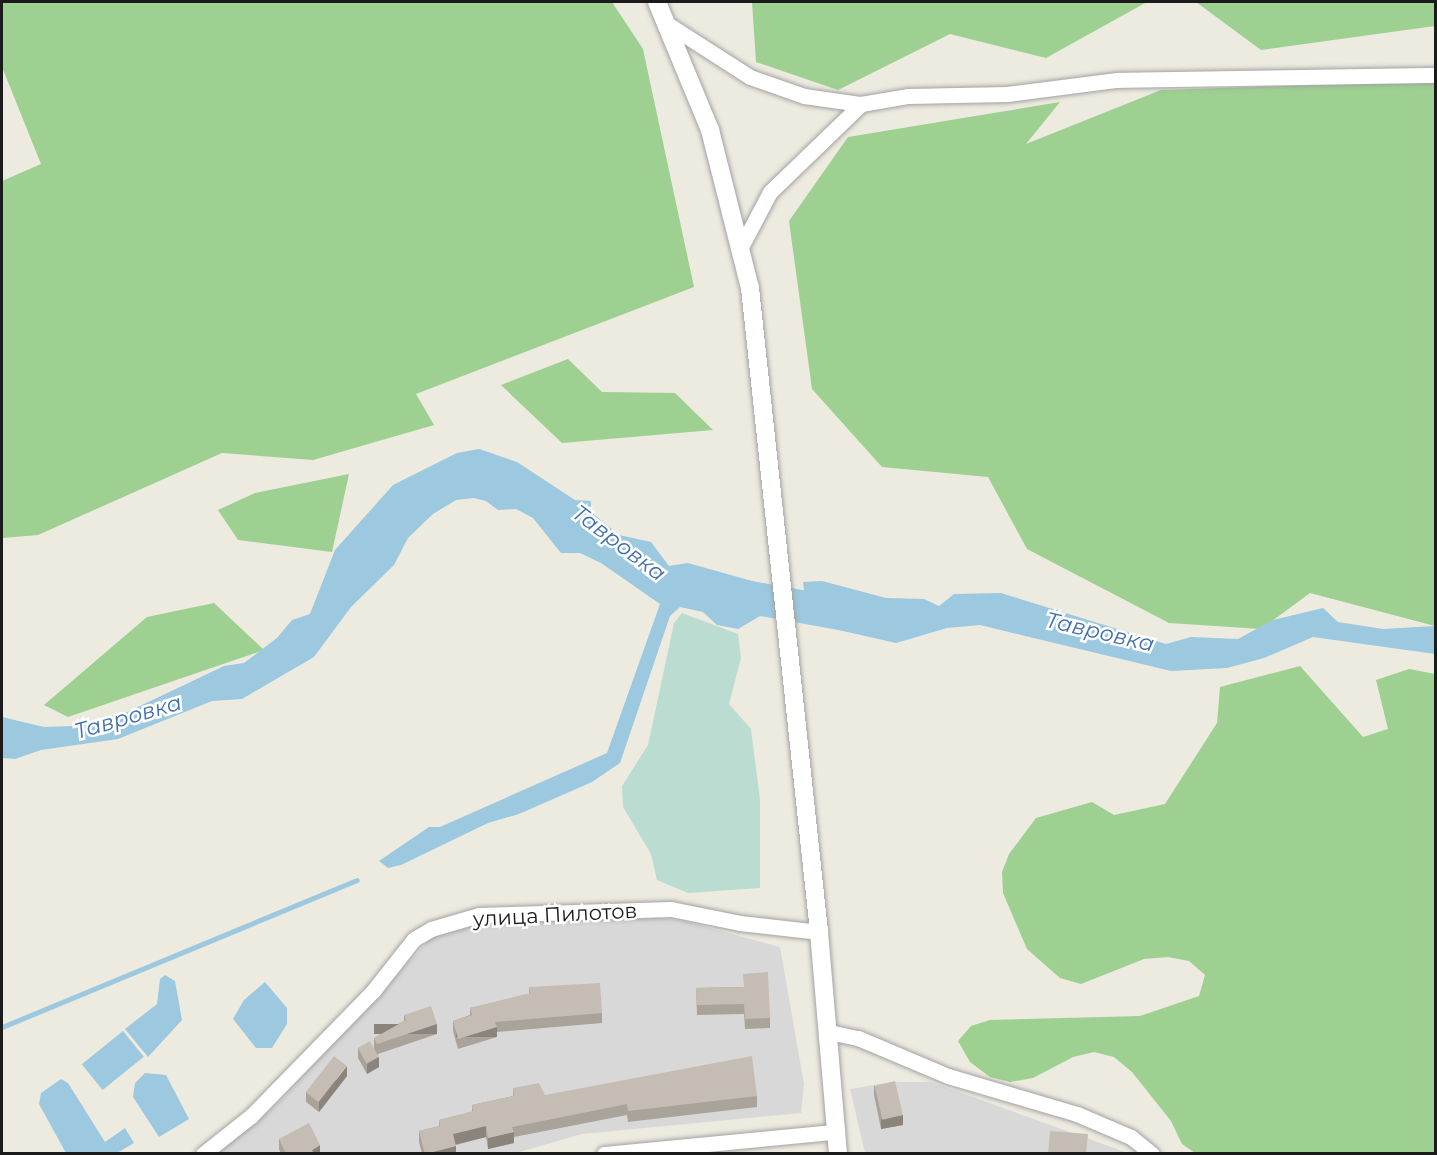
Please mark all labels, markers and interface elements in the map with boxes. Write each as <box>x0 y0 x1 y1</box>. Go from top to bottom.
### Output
water label: Тавровка <box>567 499 671 587</box>
water label: Тавровка <box>1043 607 1157 657</box>
water label: Тавровка <box>71 689 185 745</box>
street label: улица Пилотов <box>472 898 638 932</box>

